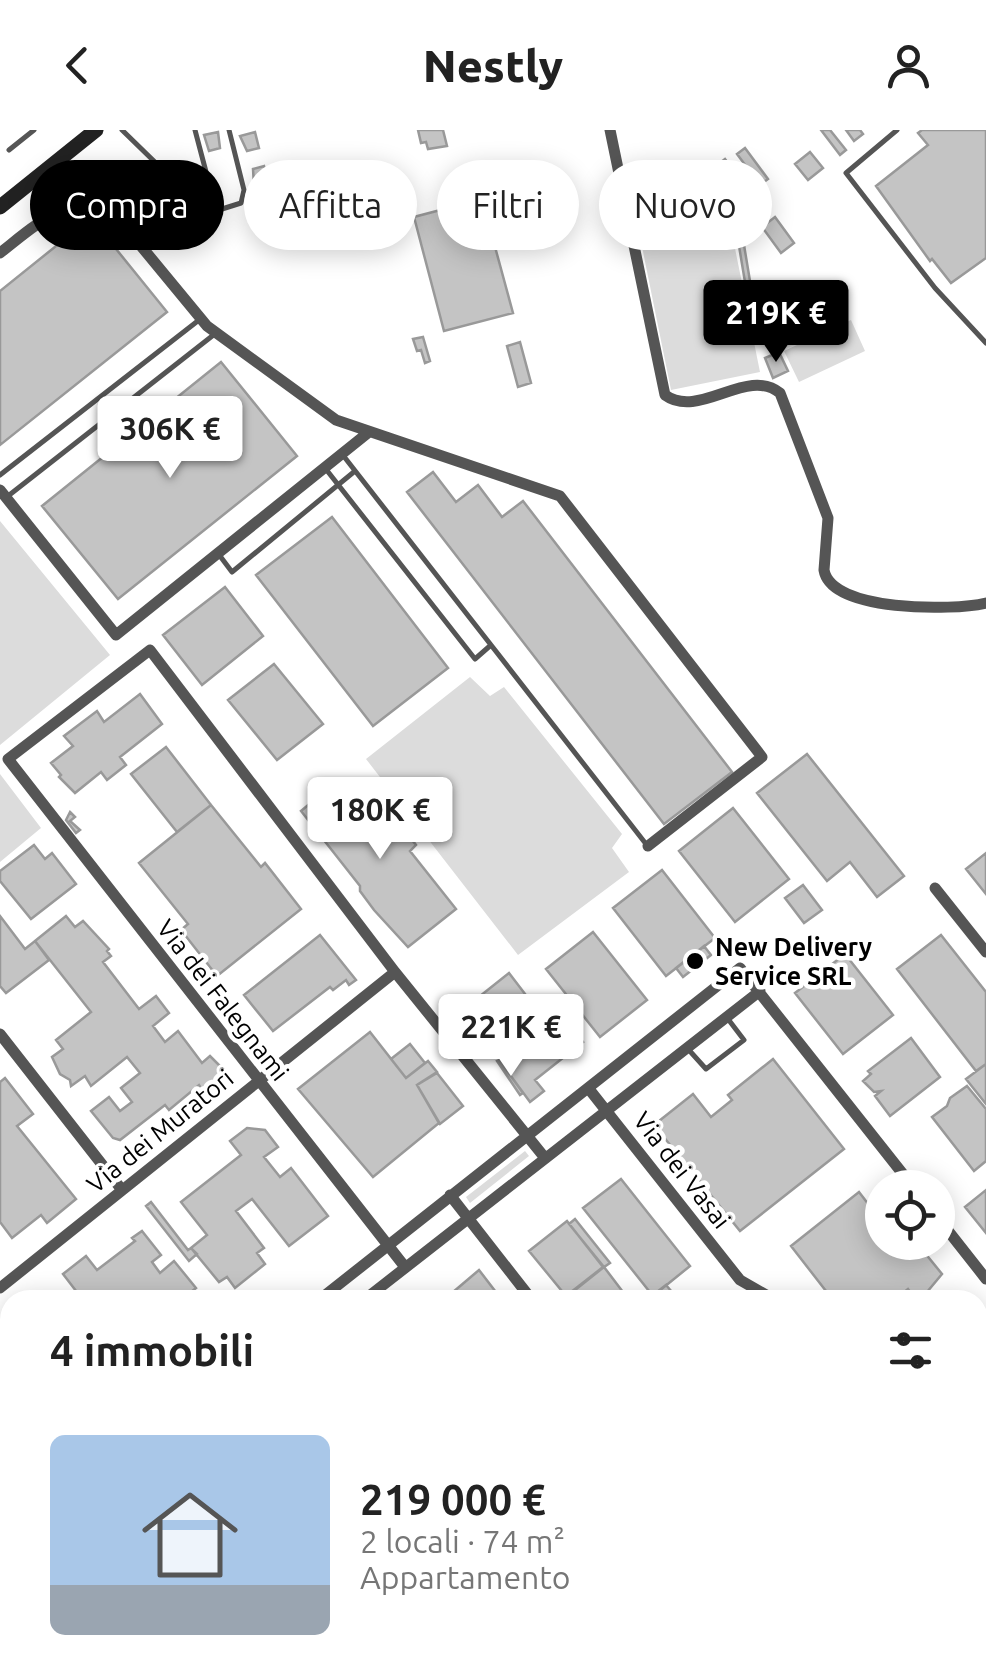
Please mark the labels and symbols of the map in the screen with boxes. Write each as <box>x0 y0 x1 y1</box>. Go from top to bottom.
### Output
pin: 219K € <box>695 280 857 365</box>
pin: 306K € <box>89 396 251 481</box>
pin: 180K € <box>299 777 461 862</box>
street label: Via dei Falegnami <box>152 914 294 1086</box>
place label: New Delivery Service SRL <box>715 933 872 990</box>
marker: New Delivery Service SRL <box>684 950 706 972</box>
pin: 221K € <box>430 994 592 1079</box>
street label: Via dei Muratori <box>81 1064 239 1198</box>
street label: Via dei Vasai <box>628 1106 736 1234</box>

